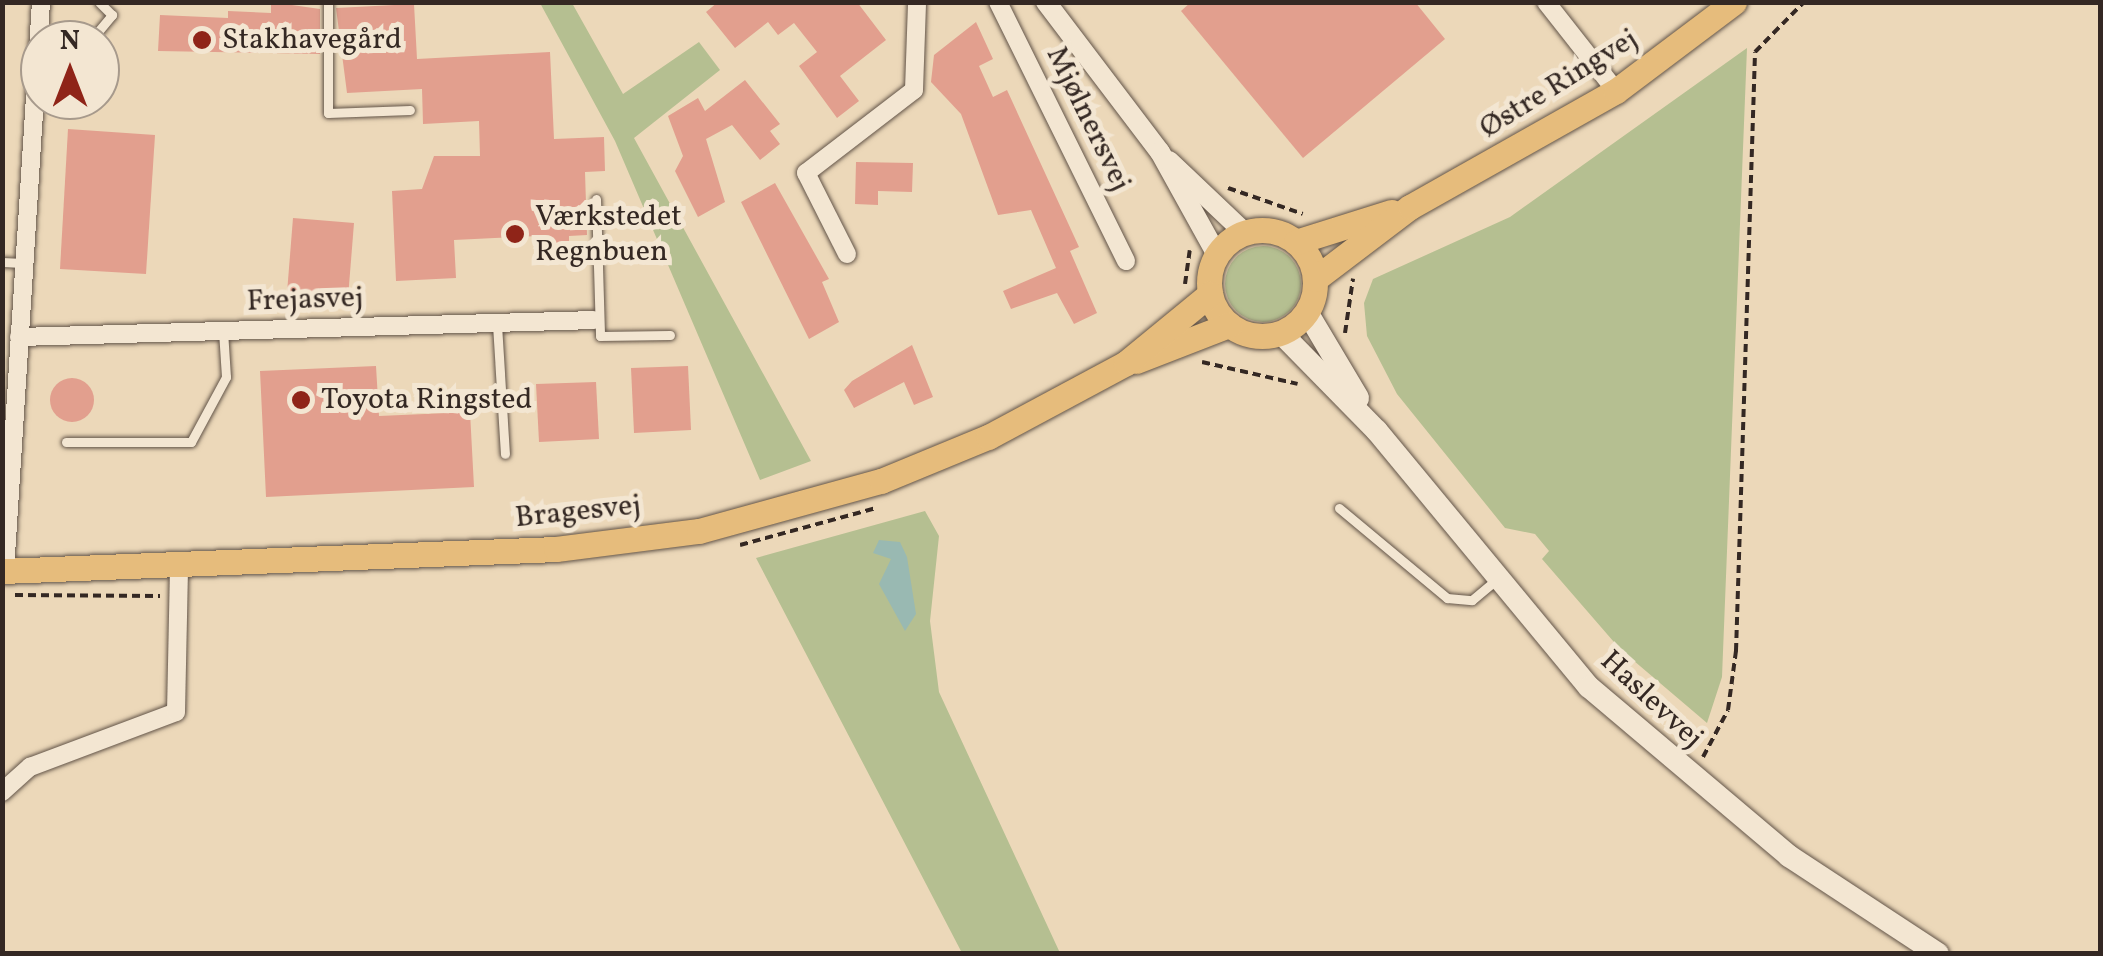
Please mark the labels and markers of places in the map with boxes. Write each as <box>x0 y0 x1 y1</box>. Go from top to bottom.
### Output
place label: Stakhavegård <box>222 22 402 58</box>
marker: Stakhavegård <box>191 29 213 51</box>
place label: Værkstedet Regnbuen <box>535 199 682 270</box>
marker: Værkstedet Regnbuen <box>504 223 526 245</box>
place label: Toyota Ringsted <box>321 382 532 418</box>
marker: Toyota Ringsted <box>290 389 312 411</box>

